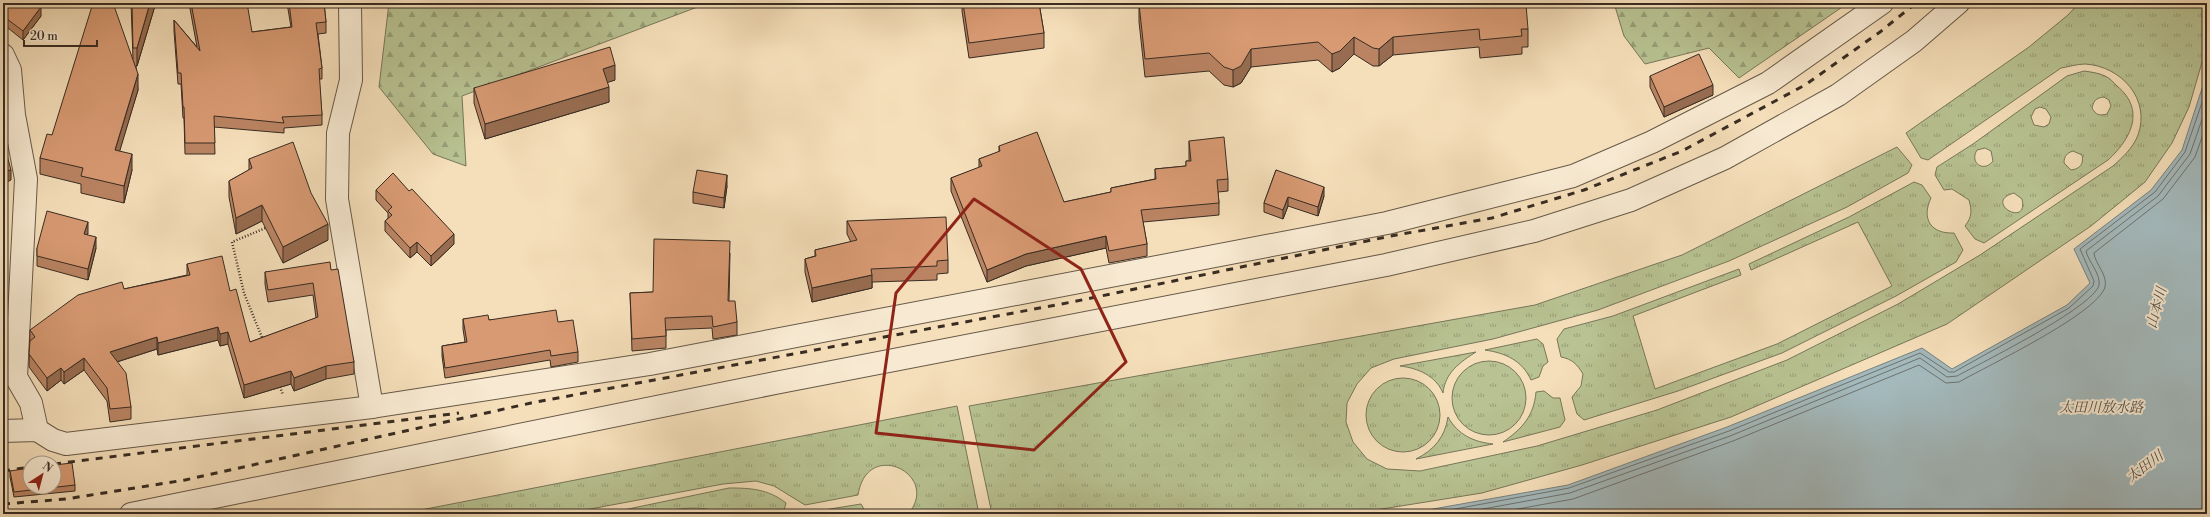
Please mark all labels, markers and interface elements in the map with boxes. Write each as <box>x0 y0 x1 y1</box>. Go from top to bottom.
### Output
scale bar <box>24 22 97 48</box>
text: 20 m <box>30 29 58 44</box>
water label: 山本川 <box>2143 283 2172 331</box>
water label: 太田川放水路 <box>2059 399 2144 417</box>
water label: 太田川 <box>2123 446 2169 487</box>
north arrow <box>22 455 62 495</box>
text: N <box>40 459 55 476</box>

